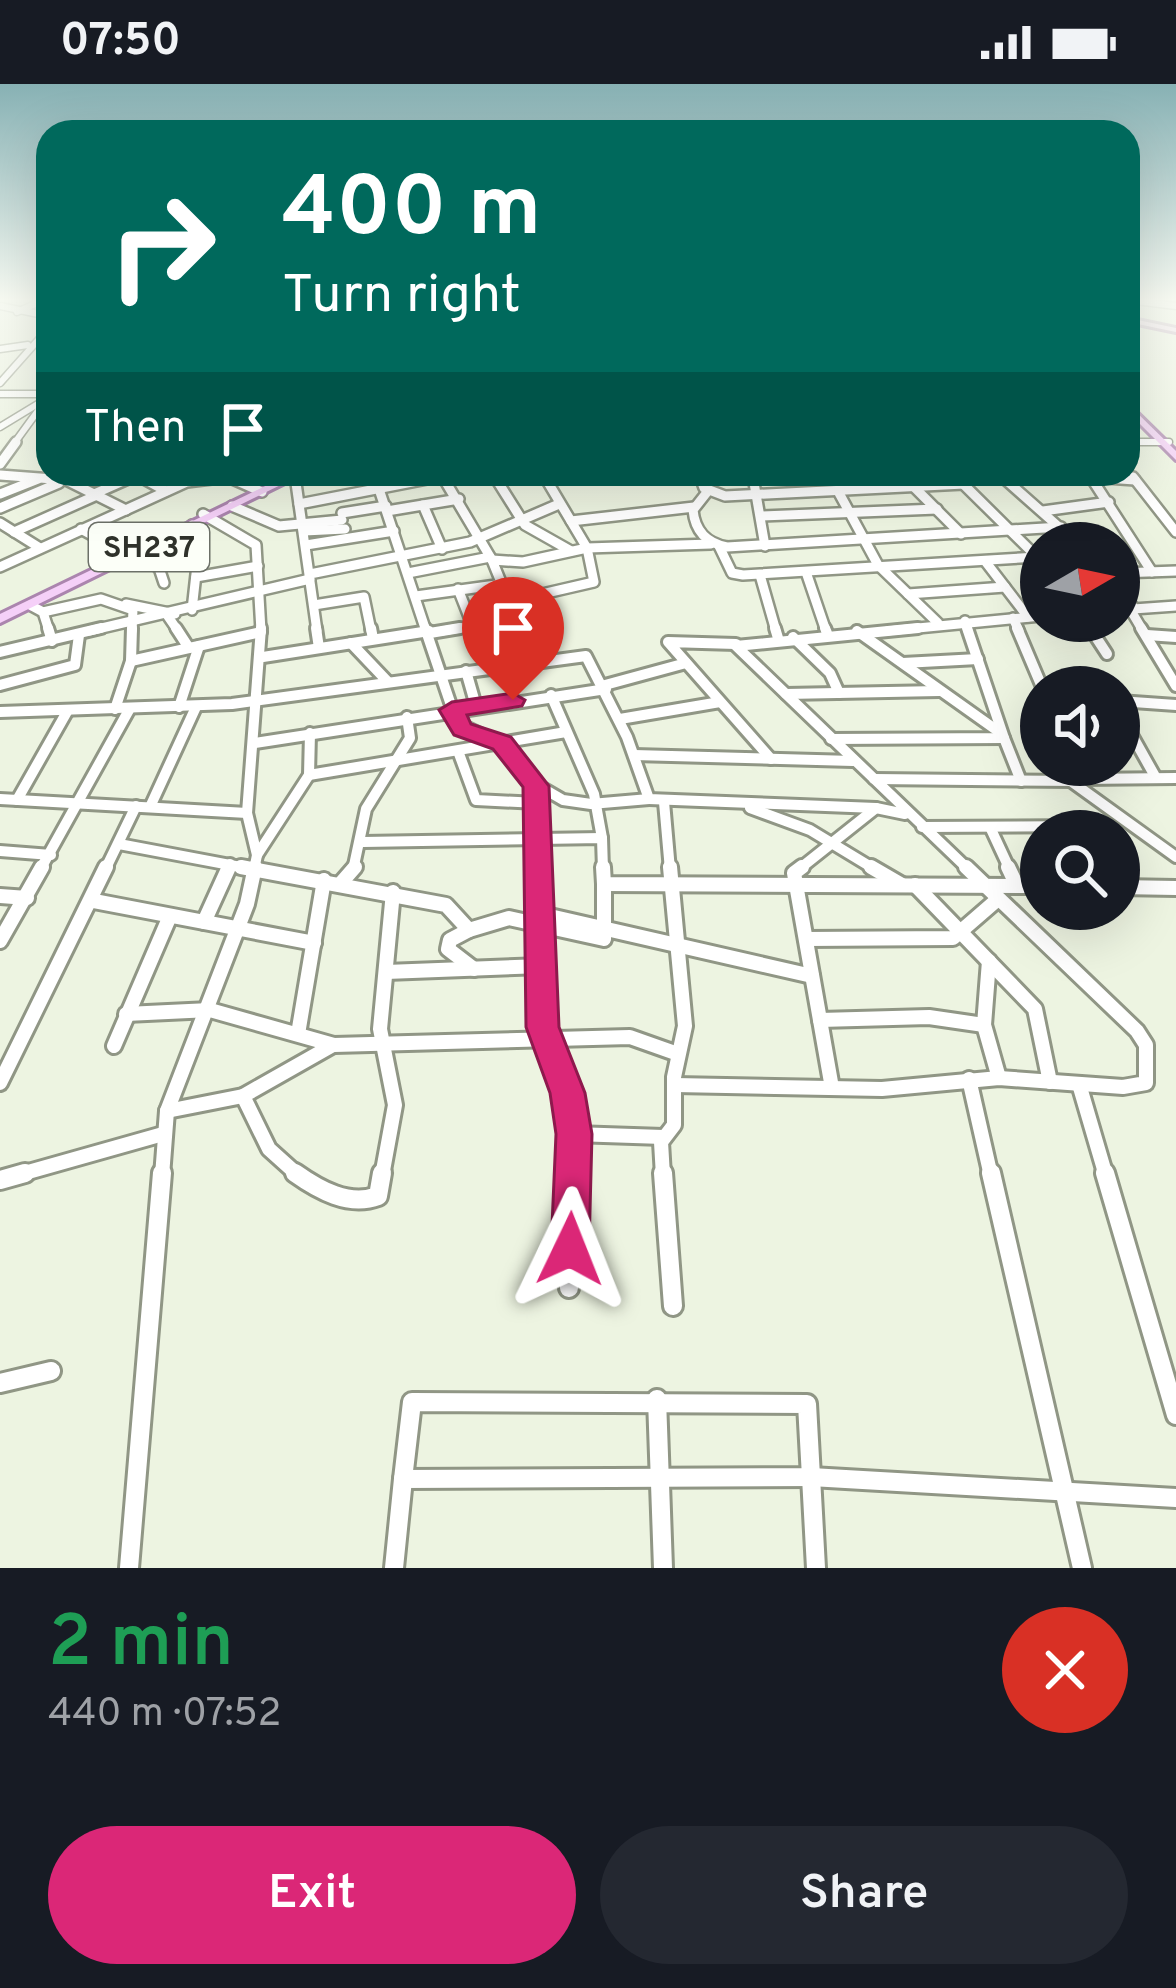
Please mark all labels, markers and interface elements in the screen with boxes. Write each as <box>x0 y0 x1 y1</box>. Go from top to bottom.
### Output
text: 07:50 <box>60 14 181 71</box>
text: 400 m <box>282 159 541 265</box>
icon: right <box>84 168 240 324</box>
text: Turn right <box>282 263 521 332</box>
icon: arrive <box>210 396 276 462</box>
text: Then <box>84 401 186 458</box>
north arrow <box>1020 522 1140 642</box>
map controls <box>1020 522 1140 930</box>
road number: SH237 <box>89 523 209 571</box>
pin <box>462 577 564 700</box>
icon: arrive <box>480 595 546 661</box>
button: sound <box>1020 666 1140 786</box>
button: search <box>1020 810 1140 930</box>
position arrow <box>507 1186 633 1312</box>
text: 2 min <box>48 1600 234 1692</box>
button: close <box>1002 1607 1128 1733</box>
text: 440 m · 07:52 <box>48 1691 281 1740</box>
button: Exit <box>48 1826 576 1964</box>
button: Share <box>600 1826 1128 1964</box>

